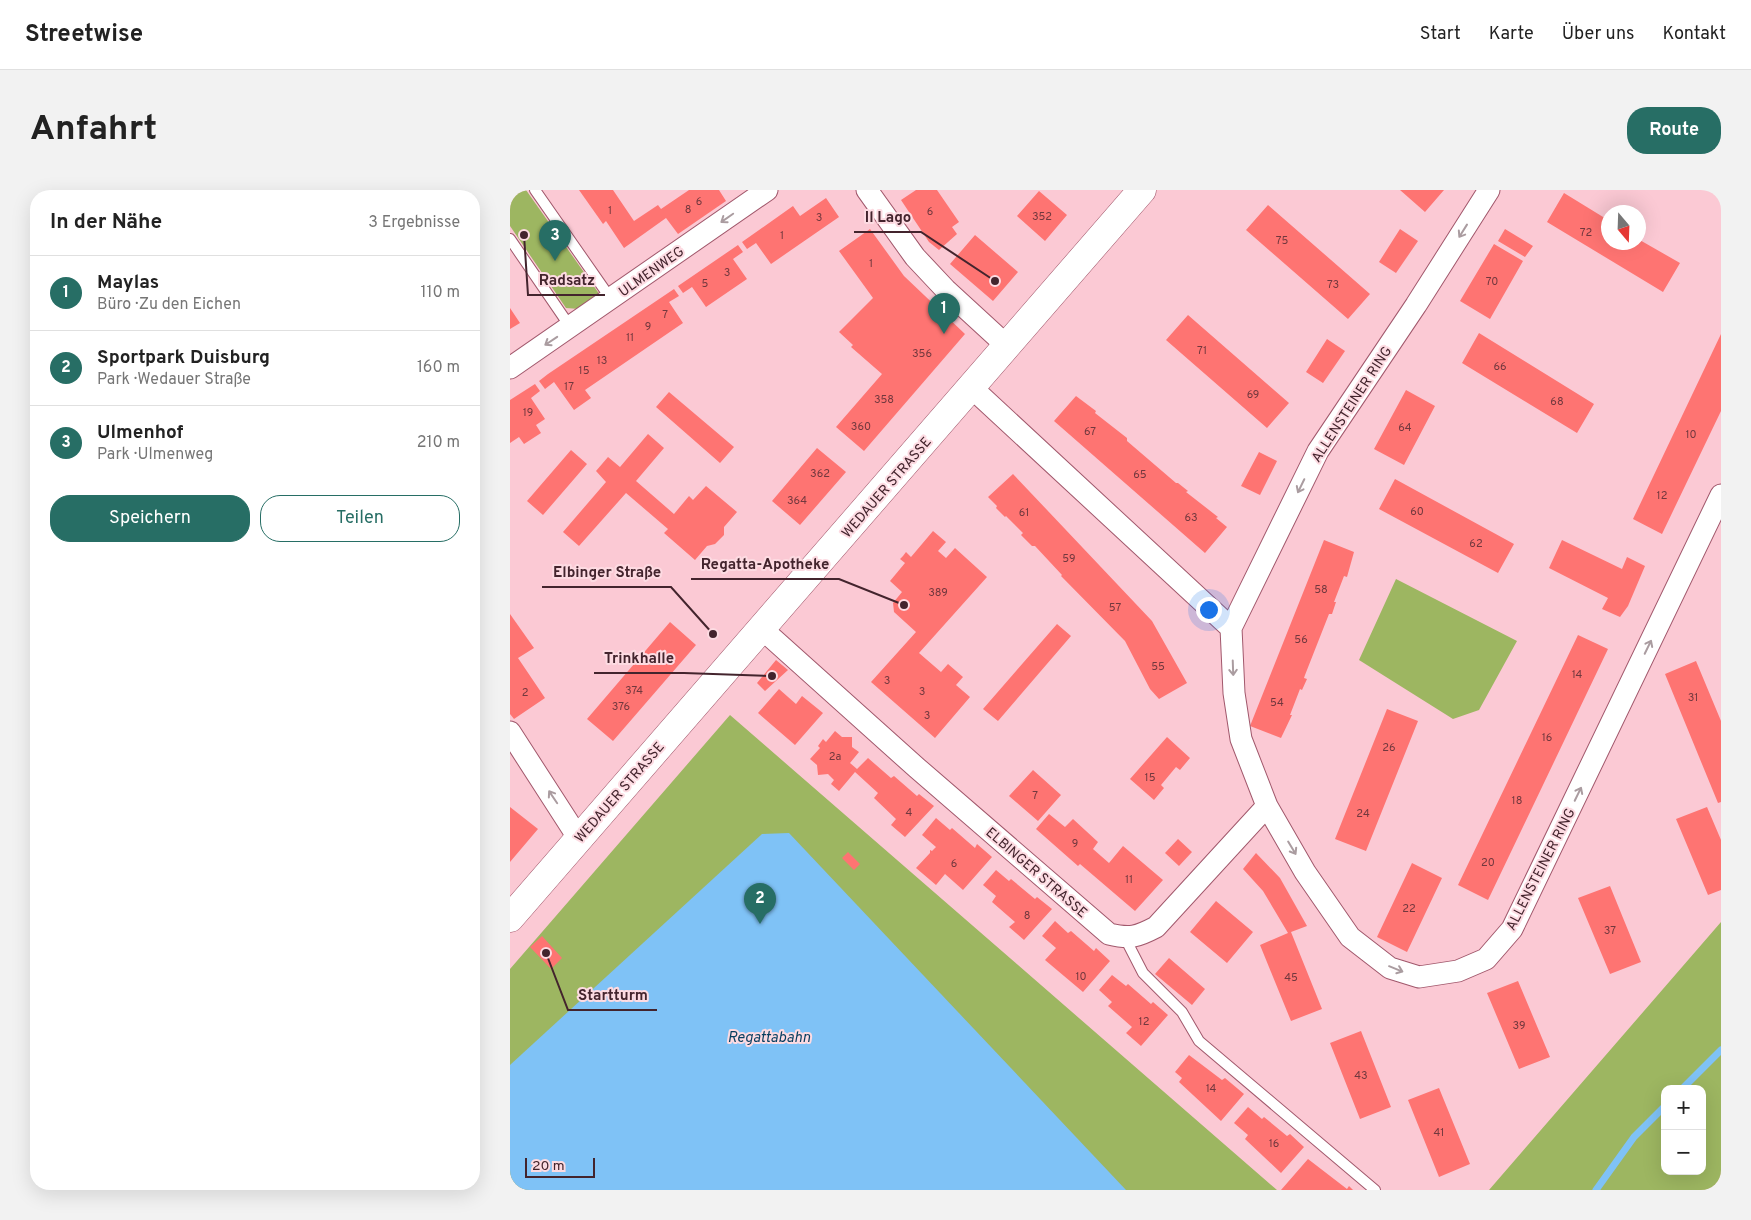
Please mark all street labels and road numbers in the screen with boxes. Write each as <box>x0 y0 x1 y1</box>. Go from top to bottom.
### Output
street label: ULMENWEG <box>616 243 688 301</box>
street label: ALLENSTEINER RING <box>1308 344 1396 466</box>
street label: WEDAUER STRASSE <box>839 434 935 542</box>
street label: WEDAUER STRASSE <box>572 739 668 847</box>
street label: ALLENSTEINER RING <box>1503 806 1580 934</box>
street label: ELBINGER STRASSE <box>982 824 1090 922</box>

